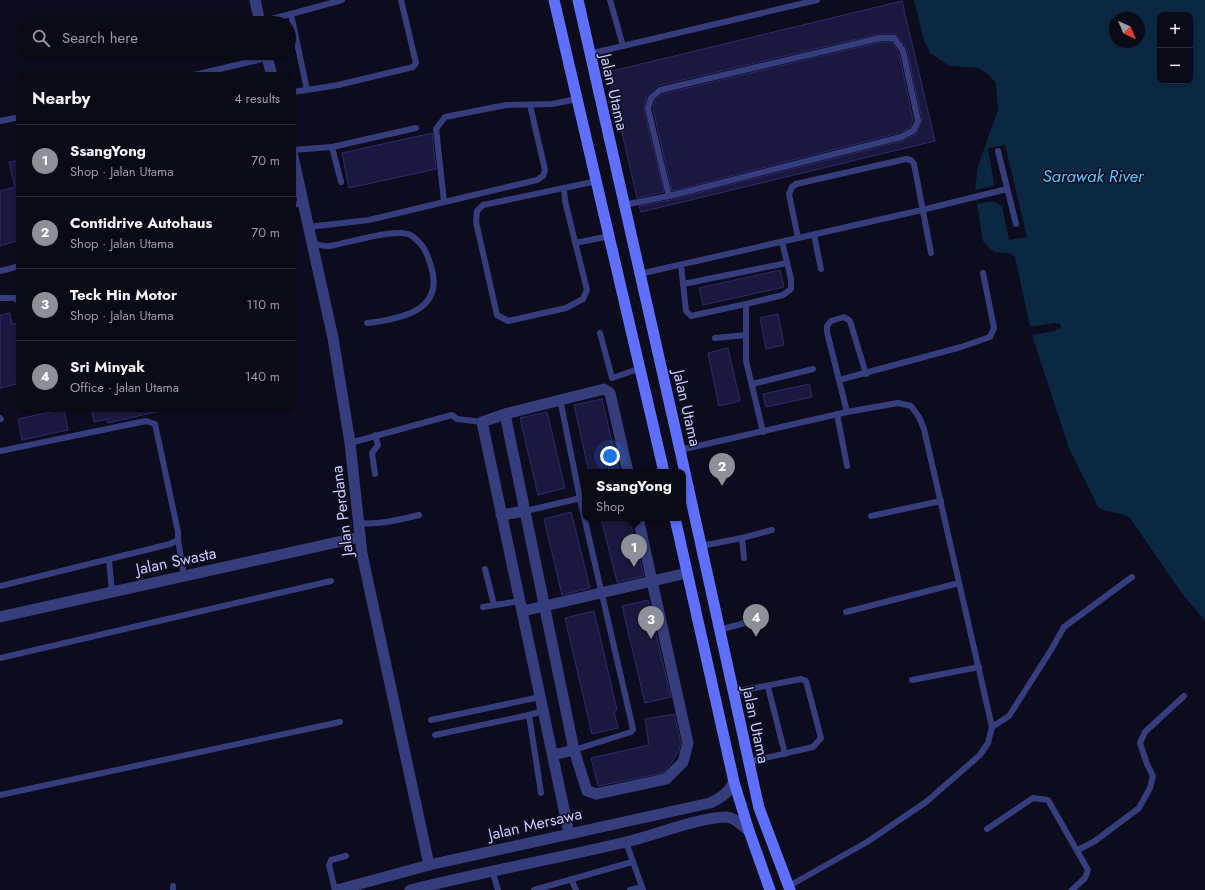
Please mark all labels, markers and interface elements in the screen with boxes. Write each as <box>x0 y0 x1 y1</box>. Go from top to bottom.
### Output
north arrow <box>1109 12 1145 48</box>
map controls <box>1157 12 1193 84</box>
button: + <box>1157 12 1193 48</box>
search box <box>16 16 296 60</box>
icon: search <box>30 27 52 49</box>
text: Search here <box>62 27 138 49</box>
button: − <box>1157 48 1193 84</box>
street label: Jalan Utama <box>594 50 634 133</box>
text: Nearby <box>32 86 90 110</box>
text: 4 results <box>234 89 280 108</box>
text: SsangYong <box>70 140 146 162</box>
text: 1 <box>42 151 48 170</box>
text: 70 m <box>251 151 280 170</box>
text: Shop · Jalan Utama <box>70 162 173 181</box>
water label: Sarawak River <box>1042 164 1145 188</box>
text: Contidrive Autohaus <box>70 212 212 234</box>
text: 2 <box>41 223 49 242</box>
text: 70 m <box>251 223 280 242</box>
text: Shop · Jalan Utama <box>70 234 173 253</box>
text: Teck Hin Motor <box>70 284 177 306</box>
text: 3 <box>41 295 49 314</box>
text: 110 m <box>246 295 280 314</box>
text: Shop · Jalan Utama <box>70 306 173 325</box>
text: Sri Minyak <box>70 356 145 378</box>
street label: Jalan Utama <box>667 366 707 449</box>
text: 4 <box>40 367 50 386</box>
text: 140 m <box>245 367 280 386</box>
text: Office · Jalan Utama <box>70 378 179 397</box>
your location <box>600 446 620 466</box>
pin: 2 <box>709 453 735 486</box>
street label: Jalan Perdana <box>325 464 359 560</box>
popup <box>582 469 686 521</box>
text: SsangYong <box>596 475 672 497</box>
text: Shop <box>596 497 625 516</box>
pin: 1 <box>621 534 647 567</box>
street label: Jalan Swasta <box>132 541 218 581</box>
pin: 4 <box>743 604 769 637</box>
pin: 3 <box>638 606 664 639</box>
street label: Jalan Utama <box>736 683 775 765</box>
street label: Jalan Mersawa <box>484 802 584 846</box>

